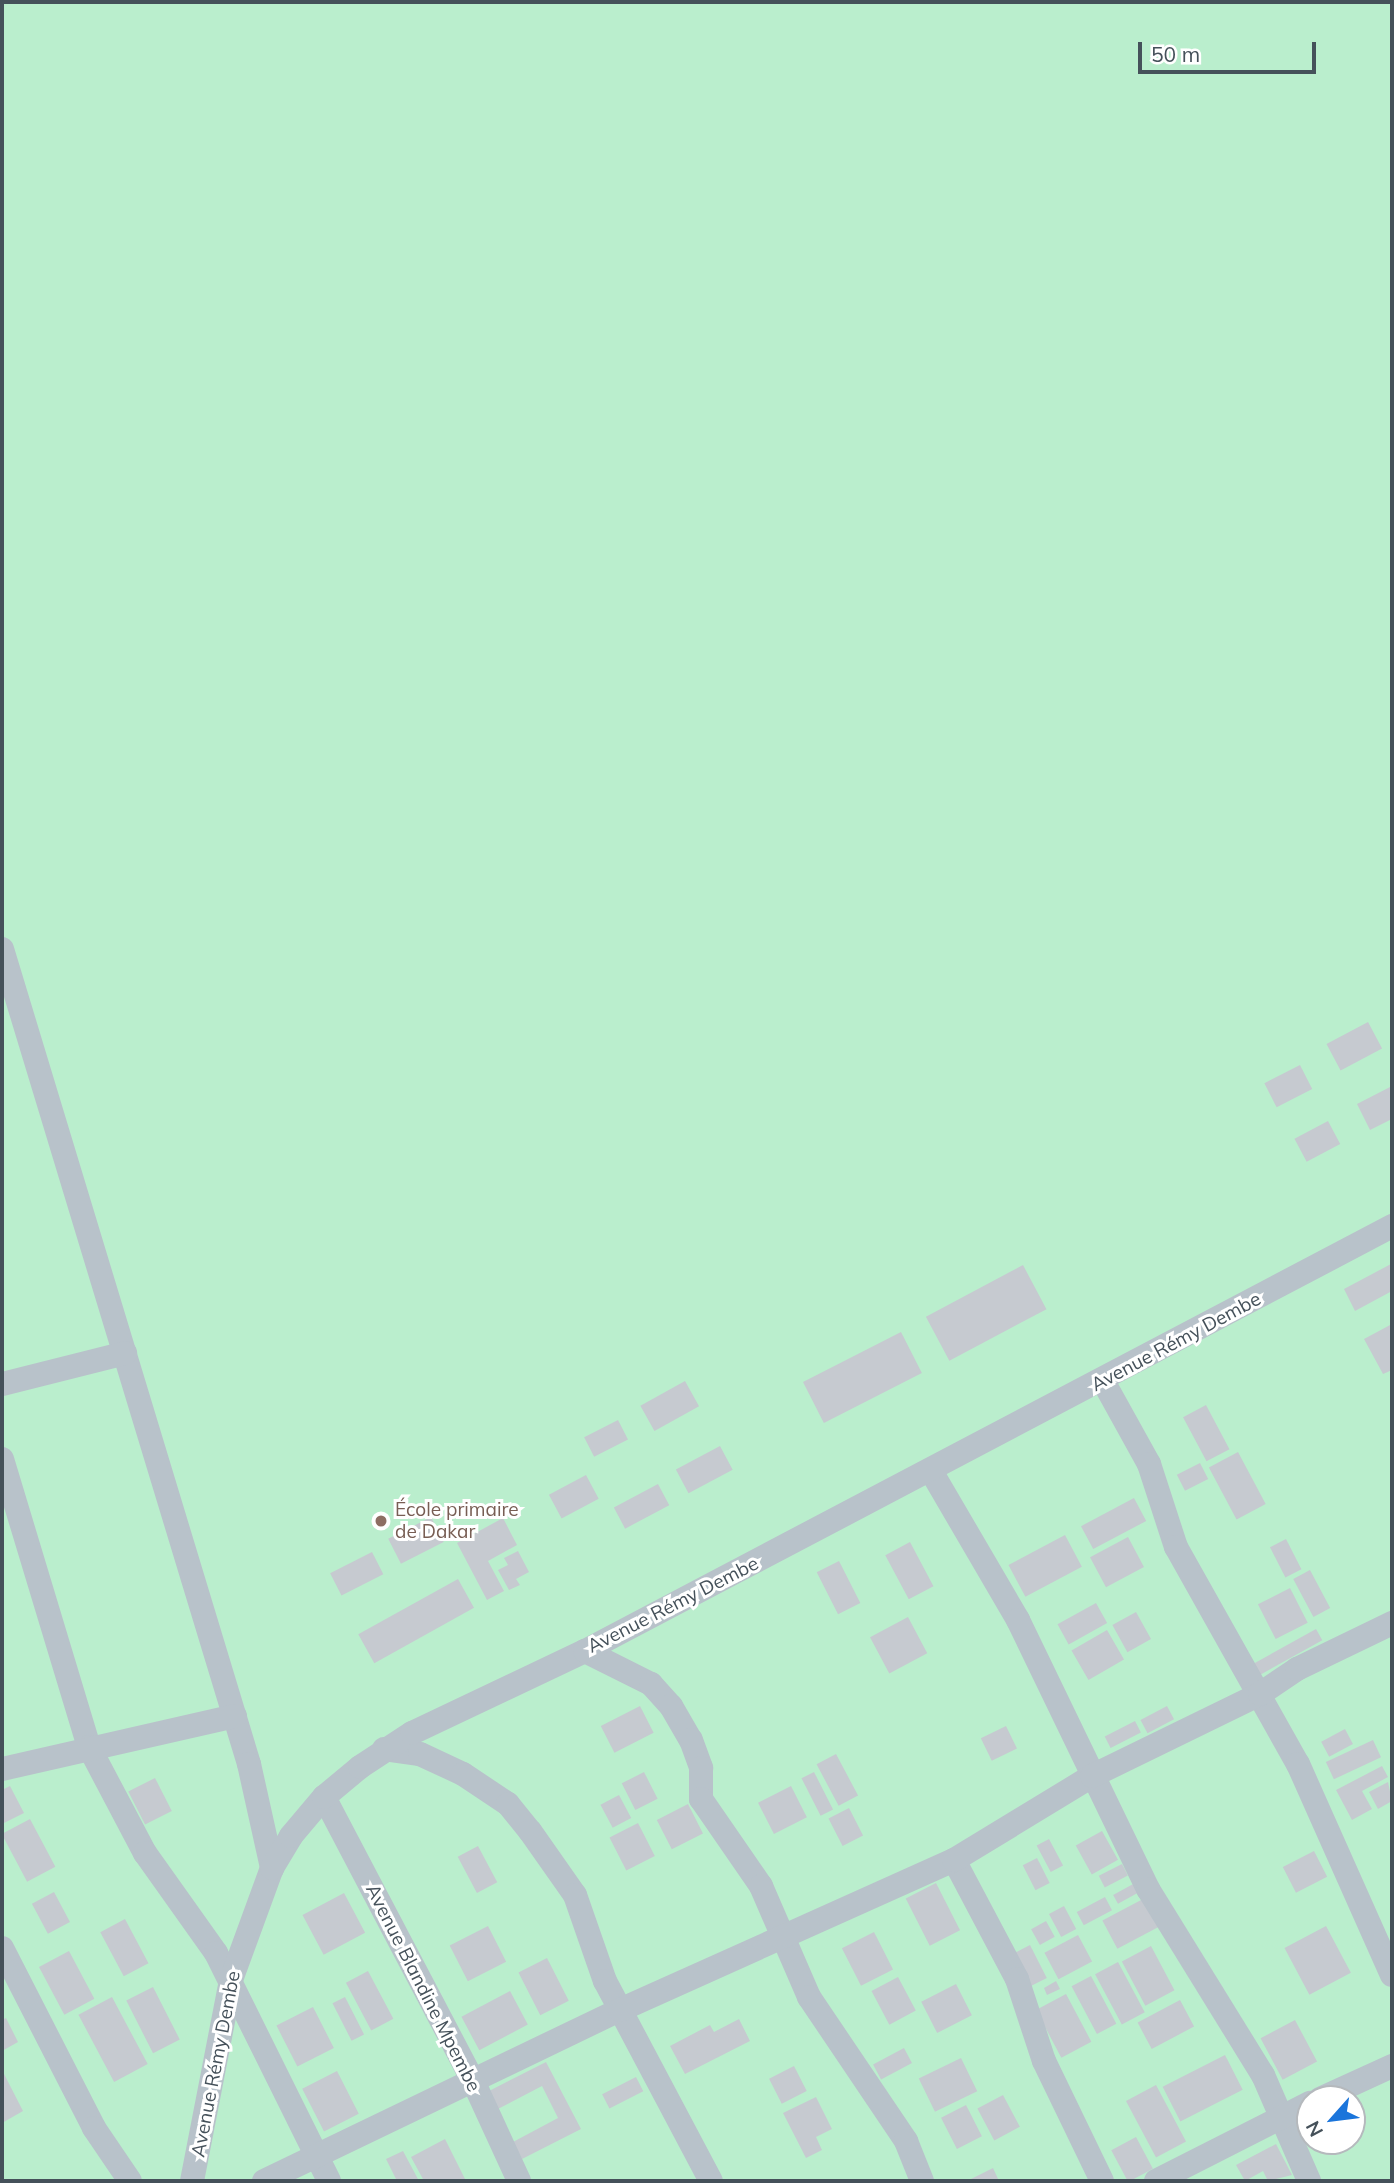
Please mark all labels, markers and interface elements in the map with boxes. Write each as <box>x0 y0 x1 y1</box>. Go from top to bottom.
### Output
scale bar <box>1142 28 1320 72</box>
text: 50 m <box>1151 41 1200 67</box>
street label: Avenue Rémy Dembe <box>1087 1288 1265 1396</box>
place label: École primaire de Dakar <box>395 1499 519 1543</box>
marker: École primaire de Dakar <box>373 1513 389 1529</box>
street label: Avenue Rémy Dembe <box>584 1552 762 1658</box>
street label: Avenue Blandine Mpembe <box>361 1880 485 2096</box>
street label: Avenue Rémy Dembe <box>187 1969 245 2159</box>
north arrow <box>1296 2085 1366 2155</box>
text: N <box>1300 2117 1328 2141</box>

